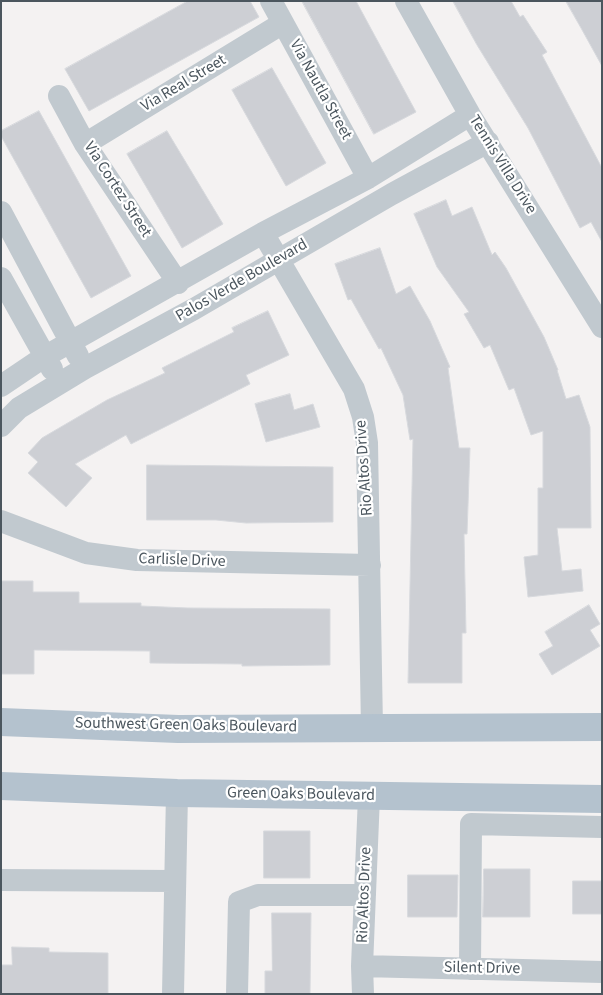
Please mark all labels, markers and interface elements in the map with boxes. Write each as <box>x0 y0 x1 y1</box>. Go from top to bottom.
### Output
street label: Via Nautla Street <box>285 37 355 143</box>
street label: Via Real Street <box>138 51 230 117</box>
street label: Tennis Villa Drive <box>464 112 540 218</box>
street label: Via Cortez Street <box>79 139 155 241</box>
street label: Palos Verde Boulevard <box>173 235 311 327</box>
street label: Rio Altos Drive <box>352 419 378 517</box>
street label: Carlisle Drive <box>138 550 226 572</box>
street label: Southwest Green Oaks Boulevard <box>75 714 297 738</box>
street label: Green Oaks Boulevard <box>227 784 375 806</box>
street label: Rio Altos Drive <box>354 847 376 943</box>
street label: Silent Drive <box>444 959 520 979</box>

